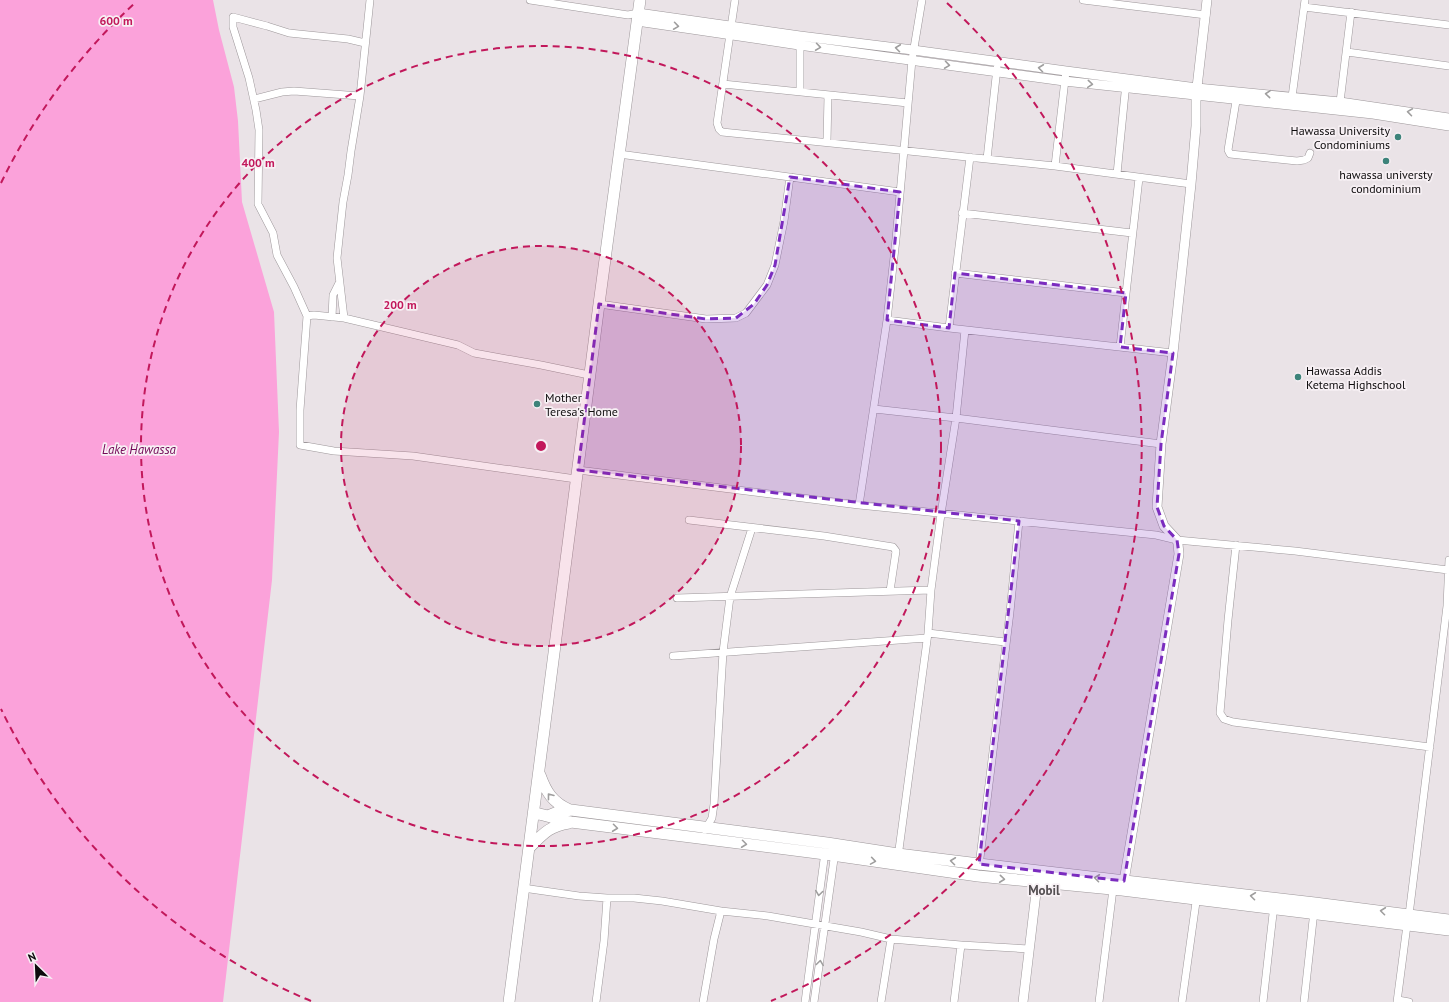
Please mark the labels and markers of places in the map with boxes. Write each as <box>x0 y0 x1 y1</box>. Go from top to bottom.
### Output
place label: Hawassa University Condominiums <box>1291 123 1390 152</box>
marker: Hawassa University Condominiums <box>1393 132 1403 142</box>
marker: hawassa universty condominium <box>1381 156 1391 166</box>
place label: hawassa universty condominium <box>1339 167 1433 196</box>
place label: Hawassa Addis Ketema Highschool <box>1306 363 1406 392</box>
marker: Hawassa Addis Ketema Highschool <box>1293 372 1303 382</box>
place label: Mother Teresa's Home <box>545 390 618 419</box>
marker: Mother Teresa's Home <box>532 399 542 409</box>
centre of rings <box>534 439 548 453</box>

